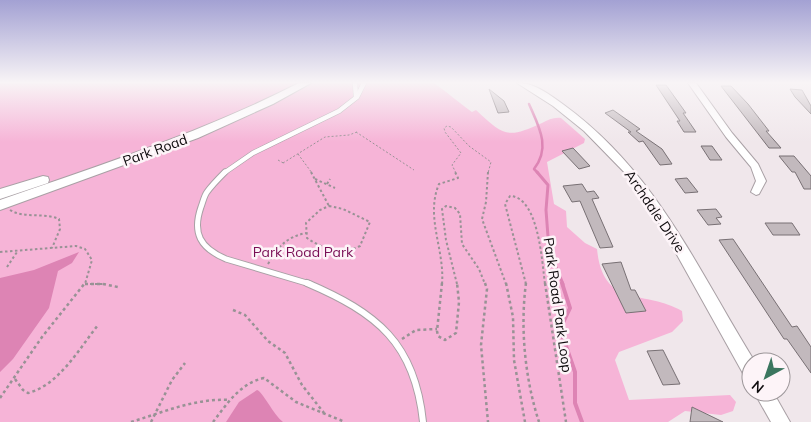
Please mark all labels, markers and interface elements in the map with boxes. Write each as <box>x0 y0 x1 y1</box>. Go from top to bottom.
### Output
street label: Park Road <box>120 130 190 170</box>
street label: Archdale Drive <box>621 166 689 256</box>
street label: Park Road Park Loop <box>540 236 576 374</box>
park label: Park Road Park <box>253 243 354 261</box>
north arrow <box>741 352 791 402</box>
text: N <box>748 377 767 397</box>

